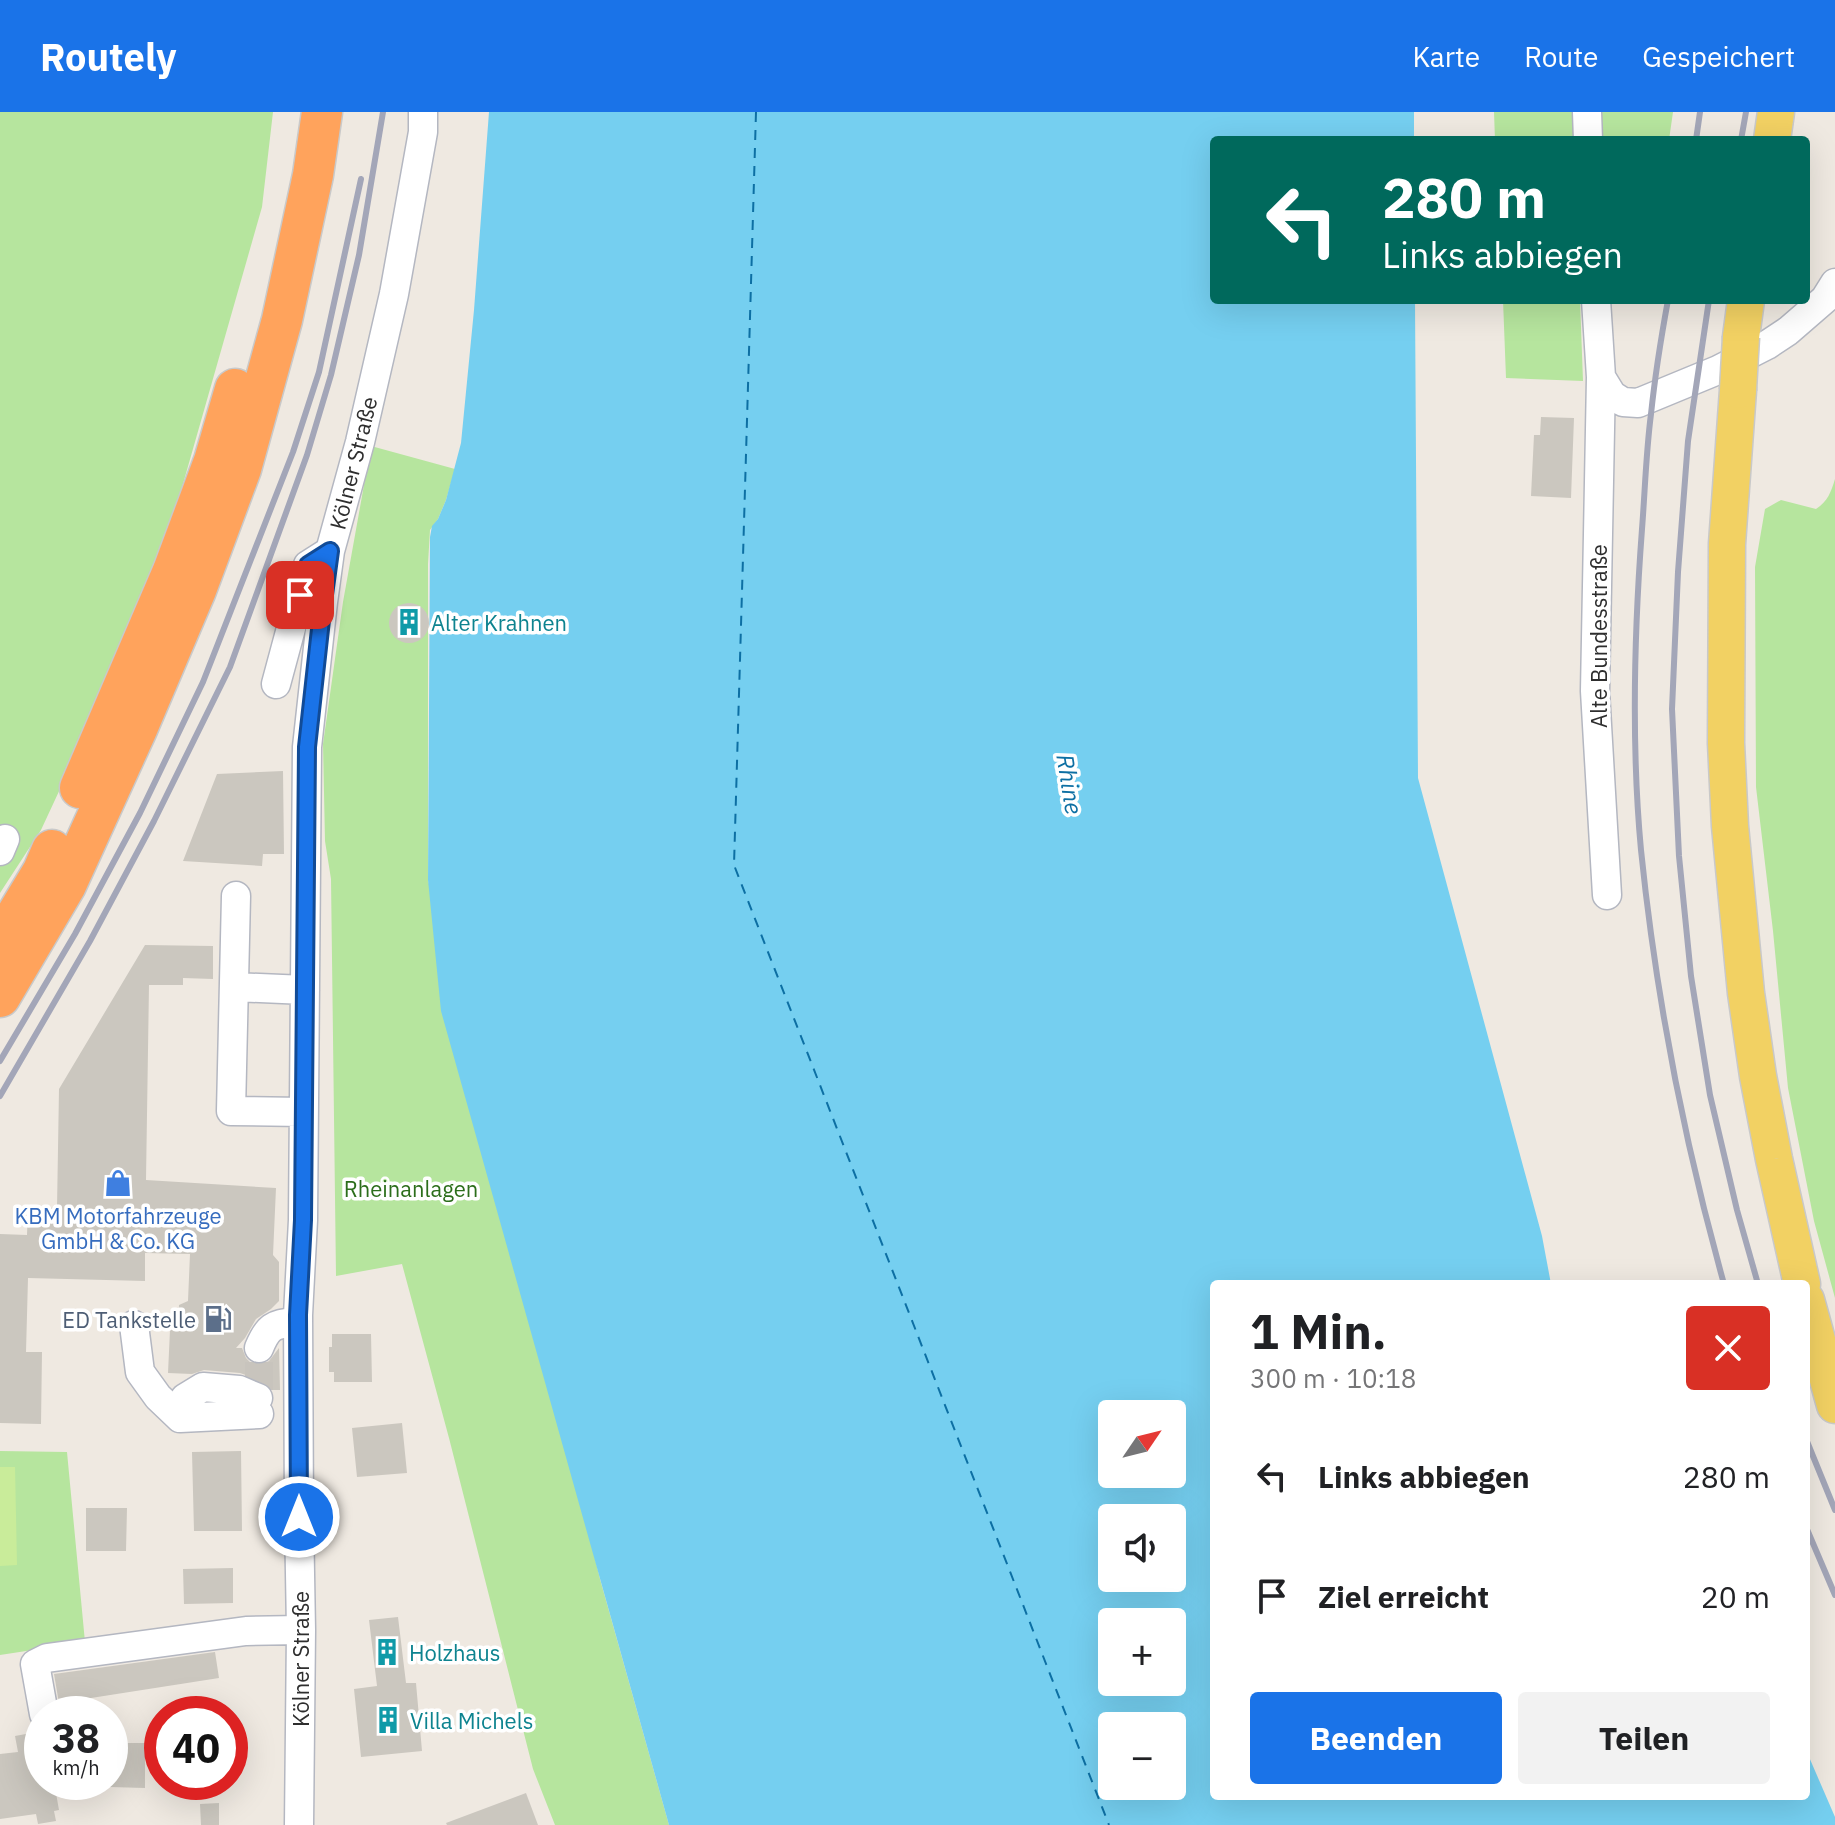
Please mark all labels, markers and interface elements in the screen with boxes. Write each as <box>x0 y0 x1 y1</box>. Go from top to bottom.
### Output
text: Routely <box>40 32 176 81</box>
text: Karte <box>1412 38 1480 75</box>
text: Route <box>1524 38 1598 75</box>
text: Gespeichert <box>1642 38 1795 75</box>
text: 280 m <box>1382 161 1546 233</box>
icon: left <box>1250 168 1354 272</box>
text: Links abbiegen <box>1382 231 1623 278</box>
street label: Kölner Straße <box>322 394 384 532</box>
street label: Alte Bundesstraße <box>1584 544 1613 728</box>
pin <box>266 561 334 629</box>
icon: arrive <box>278 573 322 617</box>
building icon: Alter Krahnen <box>394 607 424 637</box>
place label: Alter Krahnen <box>431 608 567 637</box>
water label: Rhine <box>1049 752 1091 816</box>
shop icon: KBM Motorfahrzeuge GmbH & Co. KG <box>103 1168 133 1198</box>
park label: Rheinanlagen <box>344 1174 478 1203</box>
place label: KBM Motorfahrzeuge GmbH & Co. KG <box>14 1201 222 1255</box>
text: 1 Min. <box>1250 1300 1387 1362</box>
fuel station icon: ED Tankstelle <box>203 1304 233 1334</box>
place label: ED Tankstelle <box>62 1305 196 1334</box>
button: close <box>1686 1306 1770 1390</box>
text: 300 m · 10:18 <box>1250 1361 1416 1395</box>
north arrow <box>1098 1400 1186 1488</box>
map controls <box>1098 1400 1186 1800</box>
icon: left <box>1250 1454 1294 1498</box>
text: Links abbiegen <box>1318 1457 1530 1496</box>
text: 280 m <box>1683 1457 1770 1496</box>
position arrow <box>257 1475 341 1559</box>
button: sound <box>1098 1504 1186 1592</box>
icon: arrive <box>1250 1574 1294 1618</box>
text: Ziel erreicht <box>1318 1577 1489 1616</box>
text: 20 m <box>1701 1577 1770 1616</box>
street label: Kölner Straße <box>286 1591 315 1727</box>
button: + <box>1098 1608 1186 1696</box>
building icon: Holzhaus <box>372 1637 402 1667</box>
place label: Holzhaus <box>409 1638 501 1667</box>
button: Beenden <box>1250 1692 1502 1784</box>
button: Teilen <box>1518 1692 1770 1784</box>
speed limit sign: 40 <box>144 1696 248 1800</box>
building icon: Villa Michels <box>373 1705 403 1735</box>
place label: Villa Michels <box>410 1706 533 1735</box>
text: 38 <box>52 1712 100 1764</box>
button: − <box>1098 1712 1186 1800</box>
text: km/h <box>52 1754 100 1781</box>

